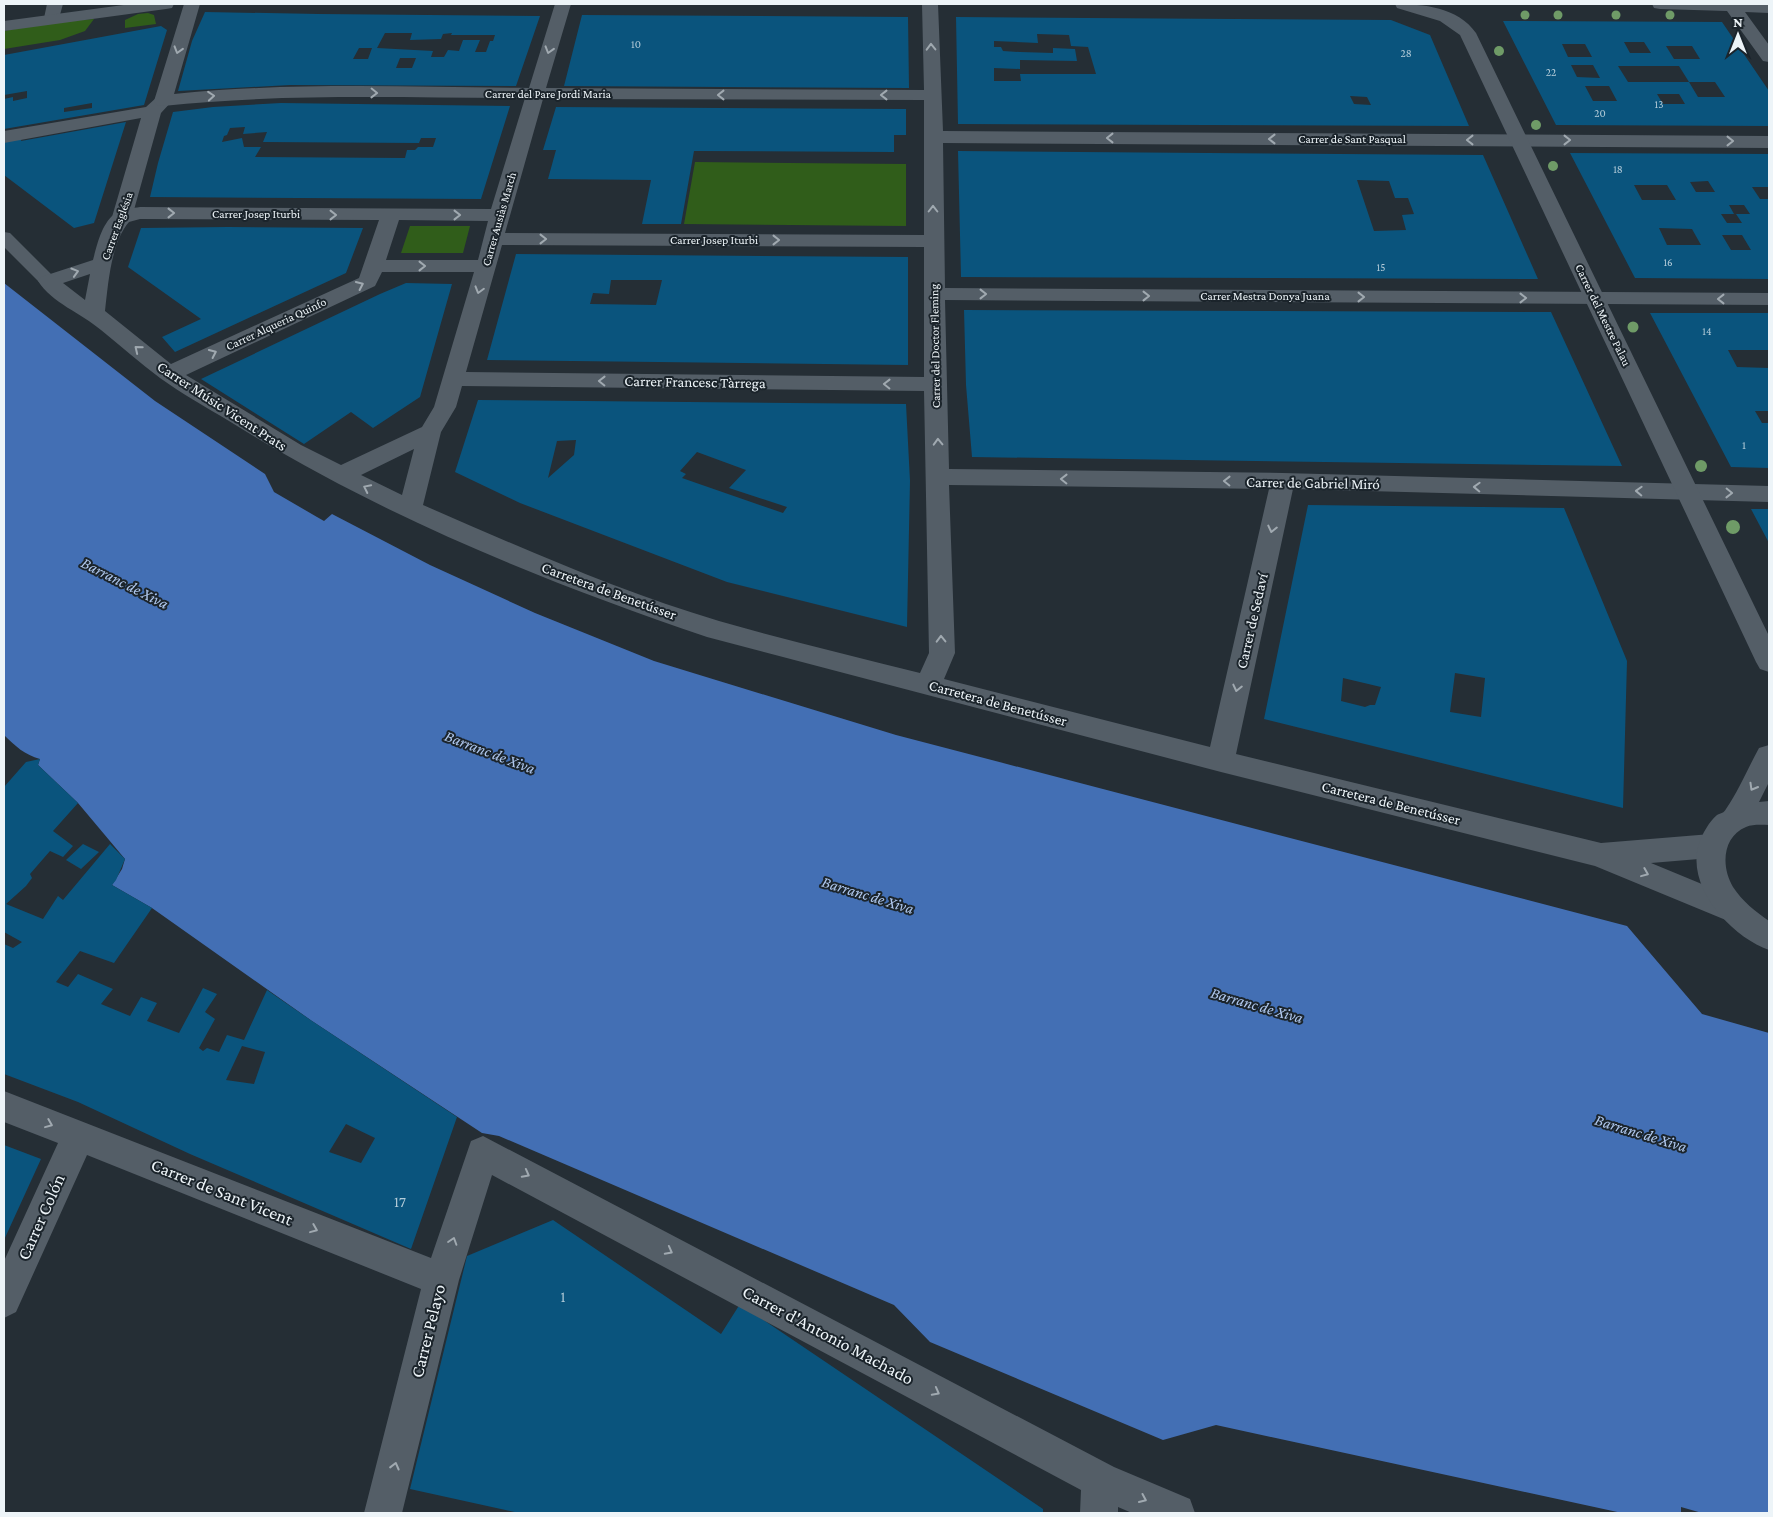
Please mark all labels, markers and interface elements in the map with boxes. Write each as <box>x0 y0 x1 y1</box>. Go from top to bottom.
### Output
north arrow <box>1713 10 1763 60</box>
text: N <box>1733 14 1743 30</box>
house number: 10 <box>631 38 641 50</box>
one-way arrow <box>926 42 937 50</box>
one-way arrow <box>173 46 183 54</box>
one-way arrow <box>545 46 555 54</box>
house number: 28 <box>1400 47 1412 59</box>
house number: 22 <box>1546 66 1556 78</box>
street label: Carrer del Pare Jordi Maria <box>485 87 612 101</box>
one-way arrow <box>370 88 378 98</box>
one-way arrow <box>717 90 725 100</box>
one-way arrow <box>880 90 888 100</box>
one-way arrow <box>208 91 216 102</box>
house number: 13 <box>1655 98 1663 110</box>
house number: 20 <box>1594 107 1606 119</box>
street label: Carrer de Sant Pasqual <box>1298 132 1406 146</box>
one-way arrow <box>1105 133 1113 143</box>
one-way arrow <box>1268 134 1276 144</box>
one-way arrow <box>1465 135 1473 145</box>
one-way arrow <box>1564 135 1571 145</box>
one-way arrow <box>1726 136 1734 147</box>
house number: 18 <box>1613 163 1623 175</box>
street label: Carrer Ausiàs March <box>479 170 519 268</box>
street label: Carrer Església <box>98 190 136 262</box>
one-way arrow <box>928 205 938 212</box>
street label: Carrer Josep Iturbi <box>212 207 300 221</box>
one-way arrow <box>167 208 175 219</box>
one-way arrow <box>330 210 338 220</box>
one-way arrow <box>454 210 461 220</box>
street label: Carrer Josep Iturbi <box>670 233 758 247</box>
one-way arrow <box>540 234 547 244</box>
one-way arrow <box>772 235 780 245</box>
house number: 16 <box>1663 256 1673 268</box>
one-way arrow <box>418 261 426 271</box>
house number: 15 <box>1377 261 1385 273</box>
street label: Carrer del Mestre Palau <box>1572 262 1634 369</box>
one-way arrow <box>71 268 79 278</box>
one-way arrow <box>355 281 364 292</box>
street label: Carrer del Doctor Fleming <box>927 284 943 408</box>
one-way arrow <box>475 286 485 294</box>
one-way arrow <box>979 289 987 300</box>
street label: Carrer Mestra Donya Juana <box>1200 289 1330 303</box>
one-way arrow <box>1142 290 1150 301</box>
one-way arrow <box>1357 292 1365 302</box>
one-way arrow <box>1520 293 1527 303</box>
one-way arrow <box>1716 294 1724 304</box>
street label: Carrer Alqueria Quinfo <box>224 295 328 353</box>
house number: 14 <box>1702 325 1712 337</box>
one-way arrow <box>135 346 144 355</box>
one-way arrow <box>208 349 217 360</box>
street label: Carrer Músic Vicent Prats <box>154 358 290 454</box>
street label: Carrer Francesc Tàrrega <box>624 373 766 392</box>
one-way arrow <box>597 376 605 386</box>
one-way arrow <box>882 378 890 389</box>
one-way arrow <box>932 437 943 445</box>
house number: 1 <box>1742 438 1746 452</box>
one-way arrow <box>1060 474 1068 484</box>
street label: Carrer de Gabriel Miró <box>1246 474 1380 492</box>
one-way arrow <box>1223 476 1230 486</box>
one-way arrow <box>1473 482 1480 492</box>
one-way arrow <box>363 484 372 494</box>
one-way arrow <box>1635 486 1643 497</box>
one-way arrow <box>1725 488 1733 498</box>
one-way arrow <box>1267 525 1278 534</box>
water label: Barranc de Xiva <box>79 554 172 612</box>
street label: Carretera de Benetússer <box>539 559 679 623</box>
street label: Carrer de Sedaví <box>1233 571 1271 670</box>
one-way arrow <box>936 635 947 643</box>
street label: Carretera de Benetússer <box>927 677 1069 729</box>
one-way arrow <box>1232 683 1243 692</box>
water label: Barranc de Xiva <box>442 727 538 777</box>
street label: Carretera de Benetússer <box>1320 778 1463 828</box>
one-way arrow <box>1749 781 1759 790</box>
one-way arrow <box>1640 867 1648 877</box>
water label: Barranc de Xiva <box>820 873 917 917</box>
water label: Barranc de Xiva <box>1209 984 1306 1026</box>
water label: Barranc de Xiva <box>1593 1111 1690 1155</box>
one-way arrow <box>44 1118 53 1128</box>
street label: Carrer de Sant Vicent <box>148 1154 297 1230</box>
one-way arrow <box>520 1168 529 1178</box>
street label: Carrer Colón <box>13 1171 69 1263</box>
house number: 17 <box>394 1194 406 1210</box>
one-way arrow <box>309 1223 318 1233</box>
one-way arrow <box>448 1237 458 1246</box>
one-way arrow <box>664 1245 673 1255</box>
street label: Carrer d'Antonio Machado <box>739 1281 917 1389</box>
street label: Carrer Pelayo <box>407 1282 449 1380</box>
house number: 1 <box>561 1289 566 1305</box>
one-way arrow <box>931 1386 940 1396</box>
one-way arrow <box>389 1461 400 1470</box>
one-way arrow <box>1138 1492 1147 1503</box>

